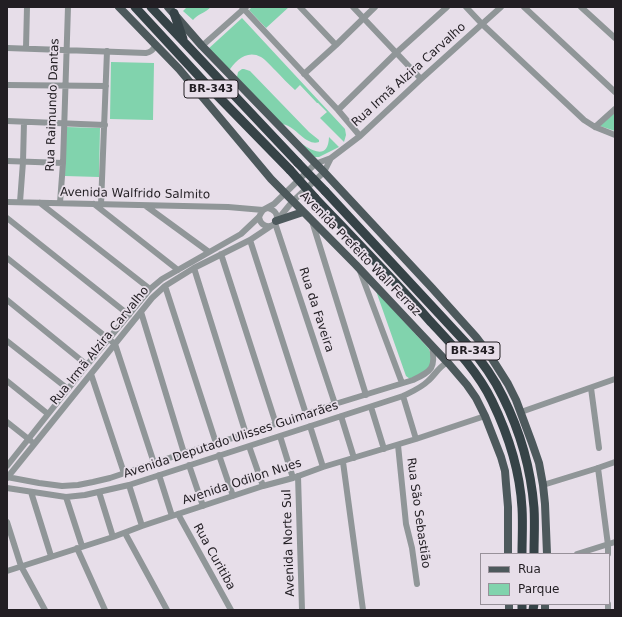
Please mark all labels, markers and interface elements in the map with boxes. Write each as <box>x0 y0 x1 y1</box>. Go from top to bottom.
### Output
street label: Rua Irmã Alzira Carvalho <box>349 20 469 130</box>
street label: Rua Raimundo Dantas <box>43 38 63 172</box>
road number: BR-343 <box>184 80 238 98</box>
street label: Avenida Walfrido Salmito <box>60 185 210 203</box>
street label: Avenida Prefeito Wall Ferraz <box>297 189 423 319</box>
street label: Rua da Faveira <box>295 266 337 354</box>
street label: Rua Irmã Alzira Carvalho <box>48 284 152 408</box>
road number: BR-343 <box>446 342 500 360</box>
street label: Avenida Deputado Ulisses Guimarães <box>122 398 340 482</box>
street label: Avenida Odilon Nues <box>181 456 303 508</box>
street label: Rua São Sebastião <box>403 457 433 569</box>
street label: Avenida Norte Sul <box>280 489 298 597</box>
street label: Rua Curitiba <box>190 521 238 593</box>
legend <box>480 553 610 605</box>
text: Rua <box>518 562 541 576</box>
text: Parque <box>518 582 559 596</box>

